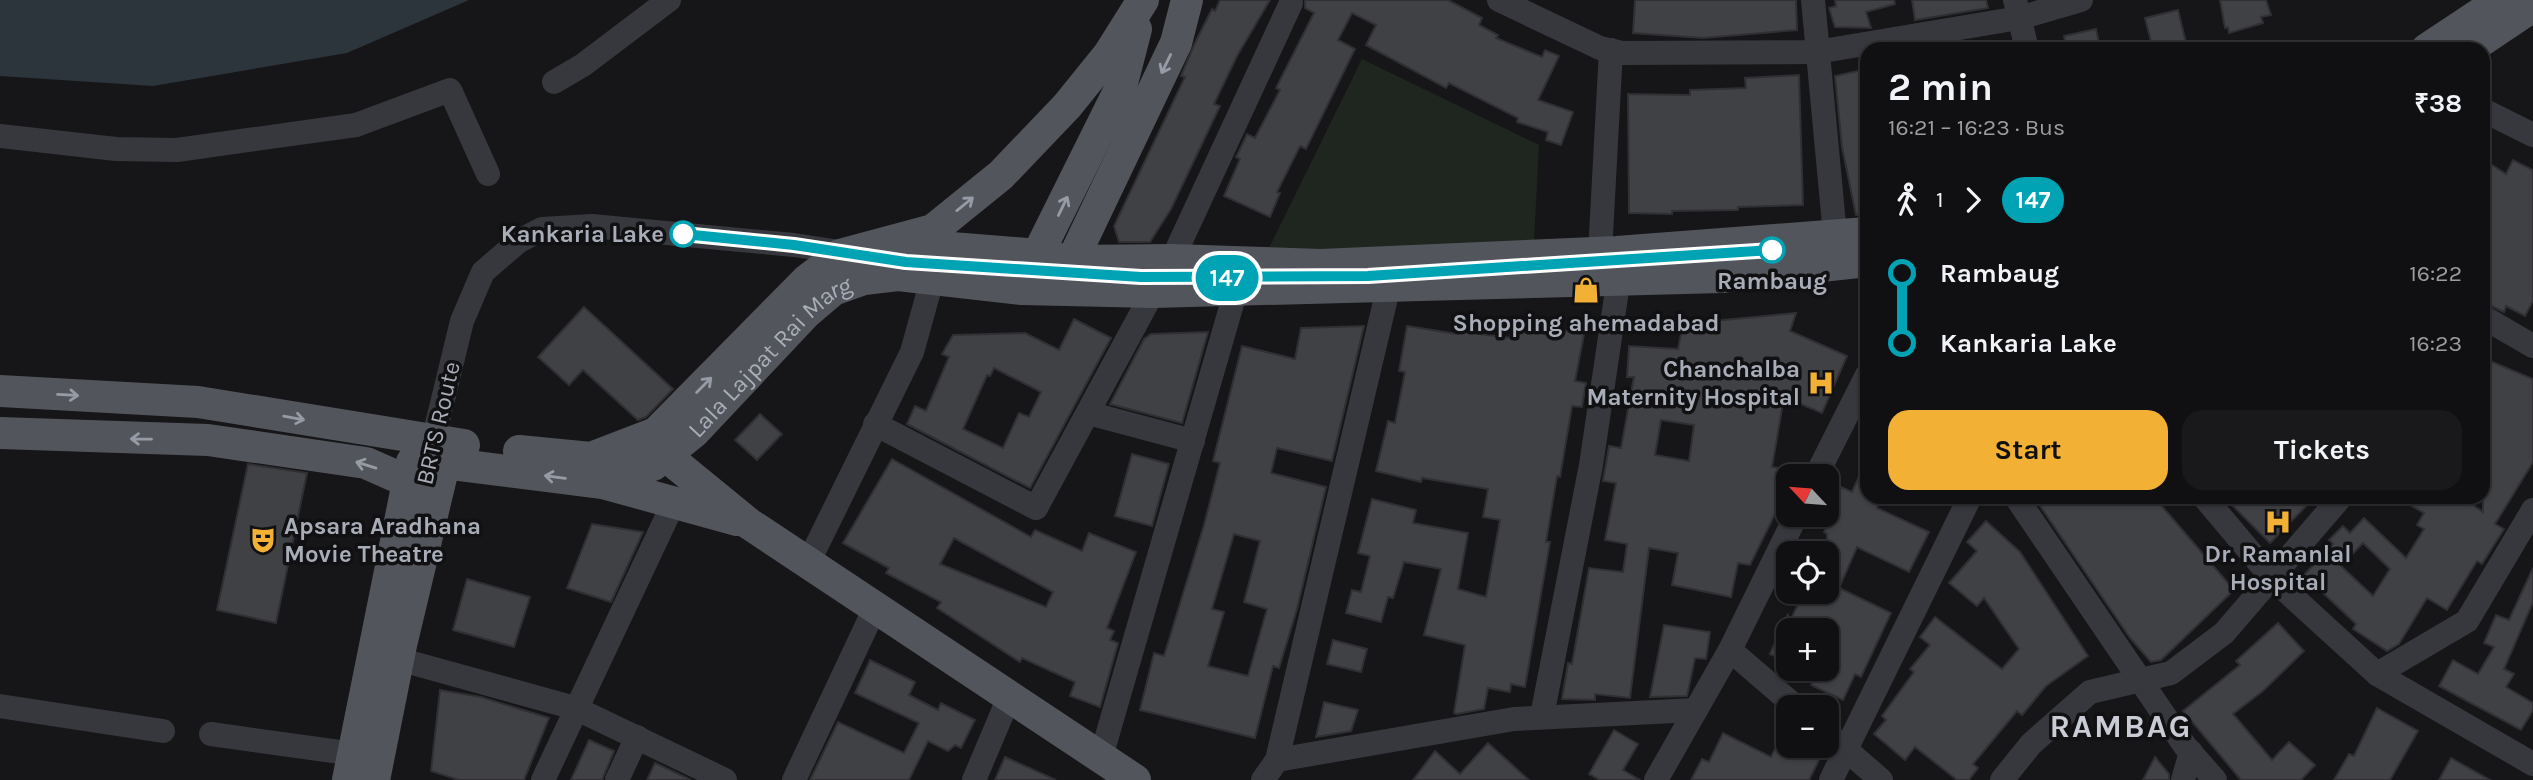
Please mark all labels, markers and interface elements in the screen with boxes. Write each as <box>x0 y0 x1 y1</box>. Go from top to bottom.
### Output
one-way arrow <box>1158 53 1172 74</box>
text: 2 min <box>1888 65 1993 110</box>
text: ₹38 <box>2414 88 2462 119</box>
text: 16:21 – 16:23 · Bus <box>1888 114 2065 141</box>
icon: walk <box>1888 181 1926 219</box>
icon: forward <box>1954 181 1992 219</box>
text: 1 <box>1936 186 1944 213</box>
text: 147 <box>2016 186 2050 214</box>
one-way arrow <box>955 196 973 212</box>
one-way arrow <box>1057 196 1070 218</box>
place label: Kankaria Lake <box>501 220 664 248</box>
marker: Kankaria Lake <box>670 221 696 247</box>
marker: Rambaug <box>1759 237 1785 263</box>
line badge: 147 <box>1187 255 1267 301</box>
text: Rambaug <box>1940 258 2059 289</box>
text: 16:22 <box>2409 260 2462 287</box>
text: 147 <box>1210 264 1244 292</box>
place label: Rambaug <box>1717 267 1827 295</box>
street label: Lala Lajpat Rai Marg <box>682 270 856 443</box>
shop icon: Shopping ahemadabad <box>1571 275 1601 305</box>
place label: Shopping ahemadabad <box>1453 309 1719 337</box>
text: Kankaria Lake <box>1940 328 2117 359</box>
text: 16:23 <box>2409 330 2462 357</box>
place label: Chanchalba Maternity Hospital <box>1586 355 1800 411</box>
street label: BRTS Route <box>410 359 466 487</box>
hospital icon: Chanchalba Maternity Hospital <box>1806 368 1836 398</box>
one-way arrow <box>696 377 713 394</box>
one-way arrow <box>56 389 79 402</box>
button: Start <box>1888 410 2168 490</box>
button: Tickets <box>2182 410 2462 490</box>
one-way arrow <box>282 412 305 425</box>
one-way arrow <box>130 432 153 446</box>
one-way arrow <box>356 457 378 470</box>
north arrow <box>1776 464 1839 527</box>
map controls <box>1776 464 1839 758</box>
one-way arrow <box>544 470 566 483</box>
hospital icon: Dr. Ramanlal Hospital <box>2263 507 2293 537</box>
place label: Apsara Aradhana Movie Theatre <box>284 512 481 568</box>
theatre icon: Apsara Aradhana Movie Theatre <box>248 525 278 555</box>
place label: Dr. Ramanlal Hospital <box>2204 540 2352 596</box>
button: locate <box>1776 541 1839 604</box>
button: + <box>1776 618 1839 681</box>
button: − <box>1776 695 1839 758</box>
district label: RAMBAG <box>2049 708 2193 745</box>

